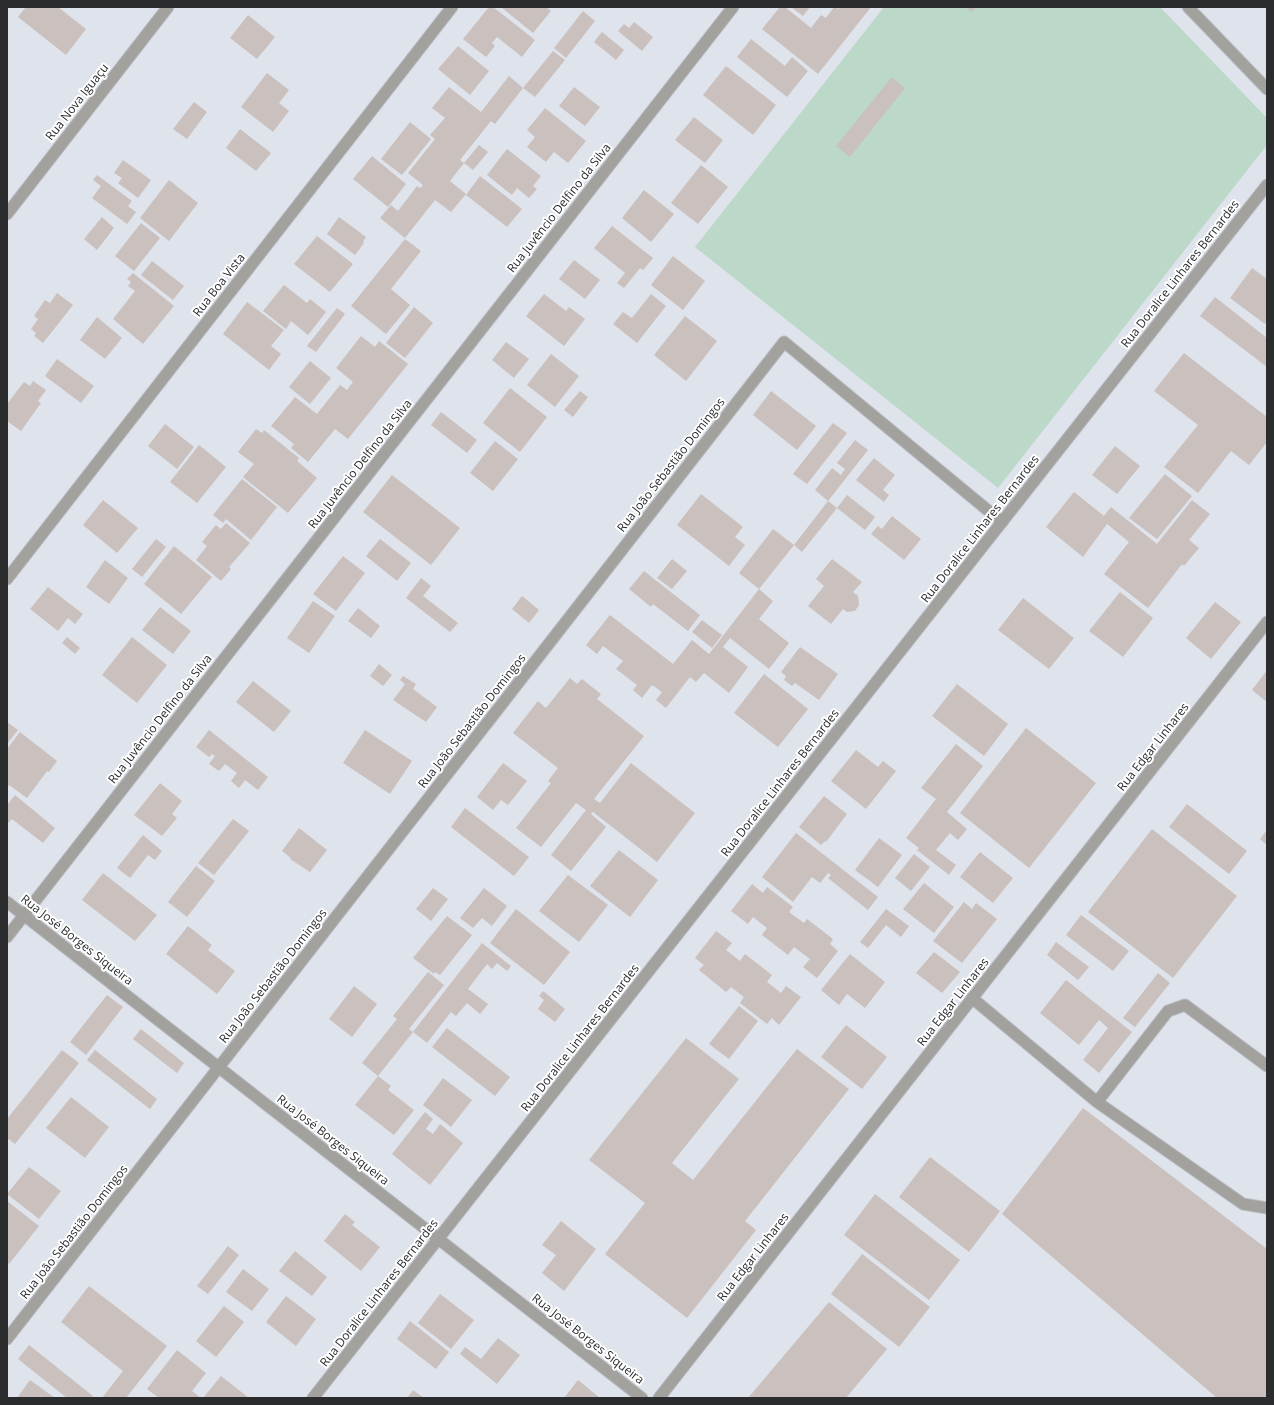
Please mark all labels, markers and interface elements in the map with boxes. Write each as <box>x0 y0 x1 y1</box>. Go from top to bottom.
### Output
street label: Rua Nova Iguaçu <box>41 60 112 144</box>
street label: Rua Juvêncio Delfino da Silva <box>503 139 615 276</box>
street label: Rua Doralice Linhares Bernardes <box>1117 196 1243 351</box>
street label: Rua Boa Vista <box>188 249 249 320</box>
street label: Rua João Sebastião Domingos <box>613 394 729 535</box>
street label: Rua Juvêncio Delfino da Silva <box>304 395 416 532</box>
street label: Rua Doralice Linhares Bernardes <box>917 451 1043 606</box>
street label: Rua Juvêncio Delfino da Silva <box>104 650 216 787</box>
street label: Rua João Sebastião Domingos <box>414 650 530 791</box>
street label: Rua Edgar Linhares <box>1113 699 1193 794</box>
street label: Rua Doralice Linhares Bernardes <box>717 705 843 860</box>
street label: Rua José Borges Siqueira <box>18 890 137 989</box>
street label: Rua João Sebastião Domingos <box>215 905 331 1046</box>
street label: Rua Edgar Linhares <box>913 954 993 1049</box>
street label: Rua Doralice Linhares Bernardes <box>517 960 643 1115</box>
street label: Rua José Borges Siqueira <box>274 1090 393 1189</box>
street label: Rua João Sebastião Domingos <box>16 1161 132 1302</box>
street label: Rua Edgar Linhares <box>713 1209 793 1304</box>
street label: Rua Doralice Linhares Bernardes <box>316 1215 442 1370</box>
street label: Rua José Borges Siqueira <box>529 1289 648 1388</box>

